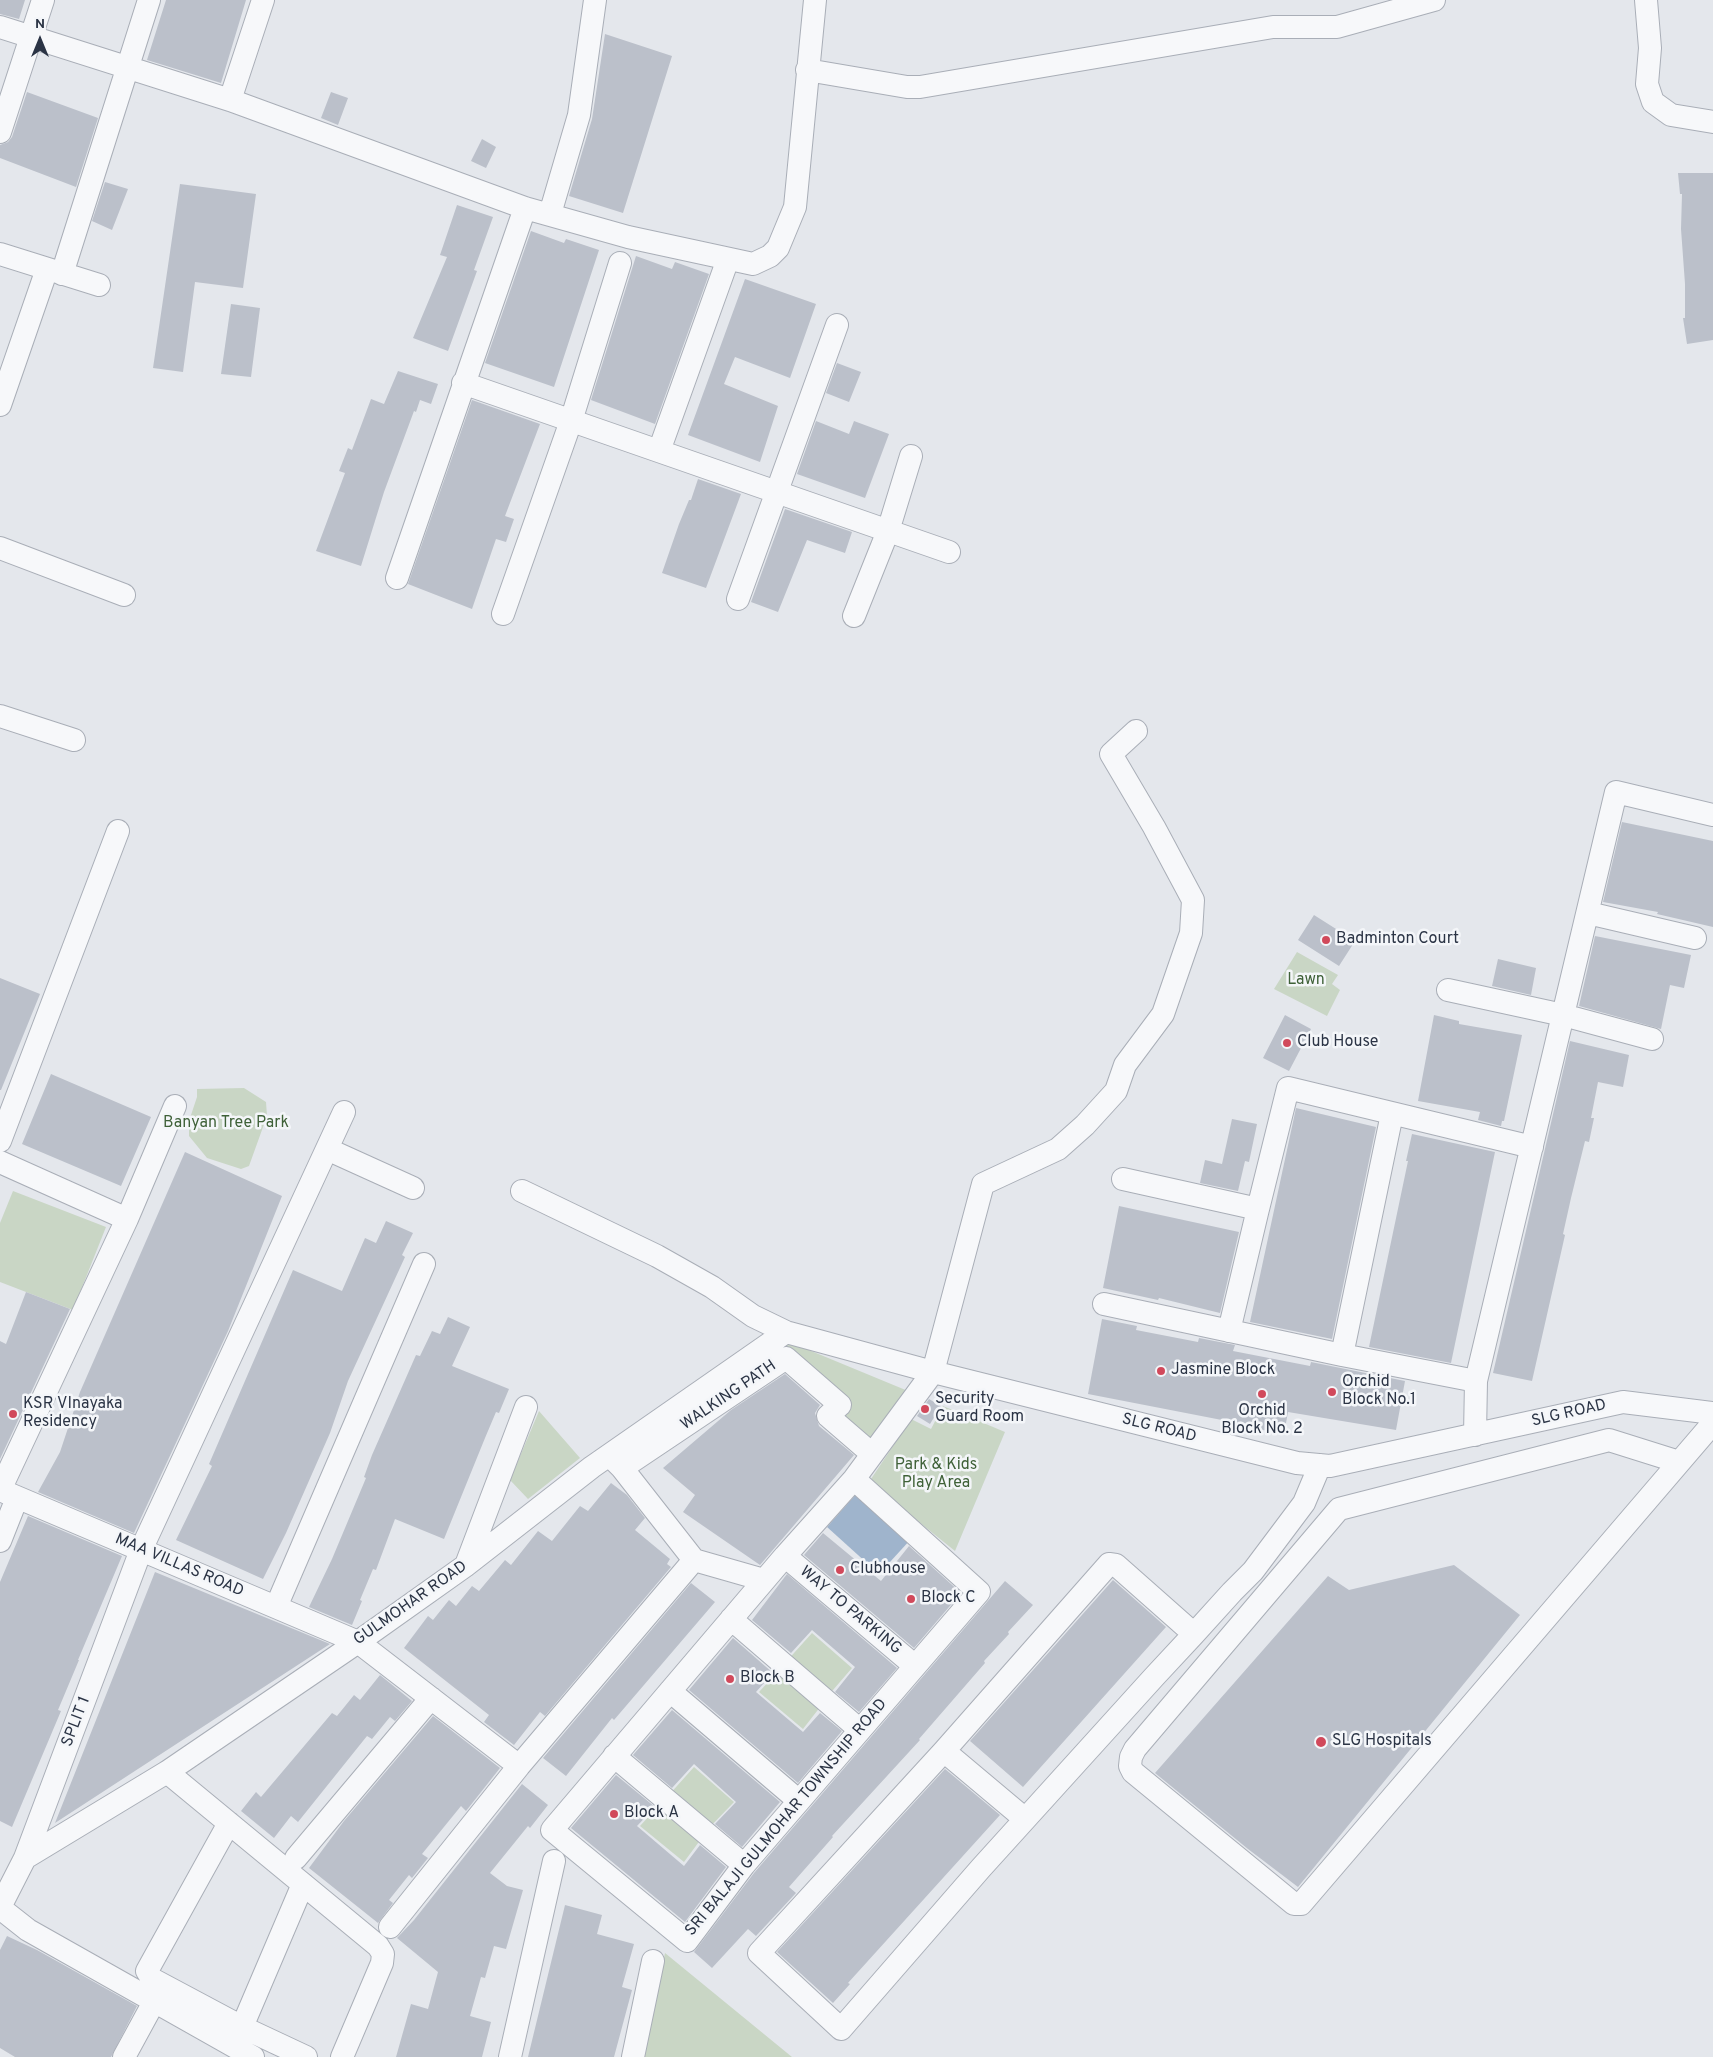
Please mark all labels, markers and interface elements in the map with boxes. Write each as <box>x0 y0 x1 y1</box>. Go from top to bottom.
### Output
north arrow <box>15 15 65 65</box>
text: N <box>35 16 45 33</box>
place label: Badminton Court <box>1336 930 1459 950</box>
marker: Badminton Court <box>1320 934 1332 946</box>
park label: Lawn <box>1287 971 1325 991</box>
place label: Club House <box>1297 1033 1378 1053</box>
marker: Club House <box>1281 1037 1293 1049</box>
park label: Banyan Tree Park <box>163 1114 289 1134</box>
street label: WALKING PATH <box>678 1357 780 1435</box>
place label: Jasmine Block <box>1171 1361 1275 1381</box>
marker: Jasmine Block <box>1155 1365 1167 1377</box>
place label: Orchid Block No.1 <box>1342 1373 1416 1411</box>
marker: Orchid Block No.1 <box>1326 1386 1338 1398</box>
marker: Orchid Block No. 2 <box>1256 1388 1268 1400</box>
place label: Security Guard Room <box>935 1390 1024 1428</box>
place label: KSR VInayaka Residency <box>23 1395 123 1433</box>
street label: SLG ROAD <box>1530 1396 1608 1432</box>
place label: Orchid Block No. 2 <box>1221 1402 1303 1440</box>
marker: Security Guard Room <box>919 1403 931 1415</box>
marker: KSR VInayaka Residency <box>7 1408 19 1420</box>
street label: SLG ROAD <box>1120 1410 1198 1448</box>
park label: Park & Kids Play Area <box>895 1456 977 1494</box>
street label: MAA VILLAS ROAD <box>112 1530 246 1602</box>
street label: GULMOHAR ROAD <box>351 1558 471 1650</box>
place label: Clubhouse <box>850 1560 926 1580</box>
street label: WAY TO PARKING <box>795 1563 905 1659</box>
marker: Clubhouse <box>834 1564 846 1576</box>
place label: Block C <box>921 1589 975 1609</box>
marker: Block C <box>905 1593 917 1605</box>
place label: Block B <box>740 1669 795 1689</box>
marker: Block B <box>724 1673 736 1685</box>
street label: SPLIT 1 <box>59 1694 95 1750</box>
street label: SRI BALAJI GULMOHAR TOWNSHIP ROAD <box>682 1695 892 1941</box>
place label: SLG Hospitals <box>1332 1732 1432 1752</box>
marker: SLG Hospitals <box>1314 1735 1328 1749</box>
place label: Block A <box>624 1804 679 1824</box>
marker: Block A <box>608 1808 620 1820</box>

